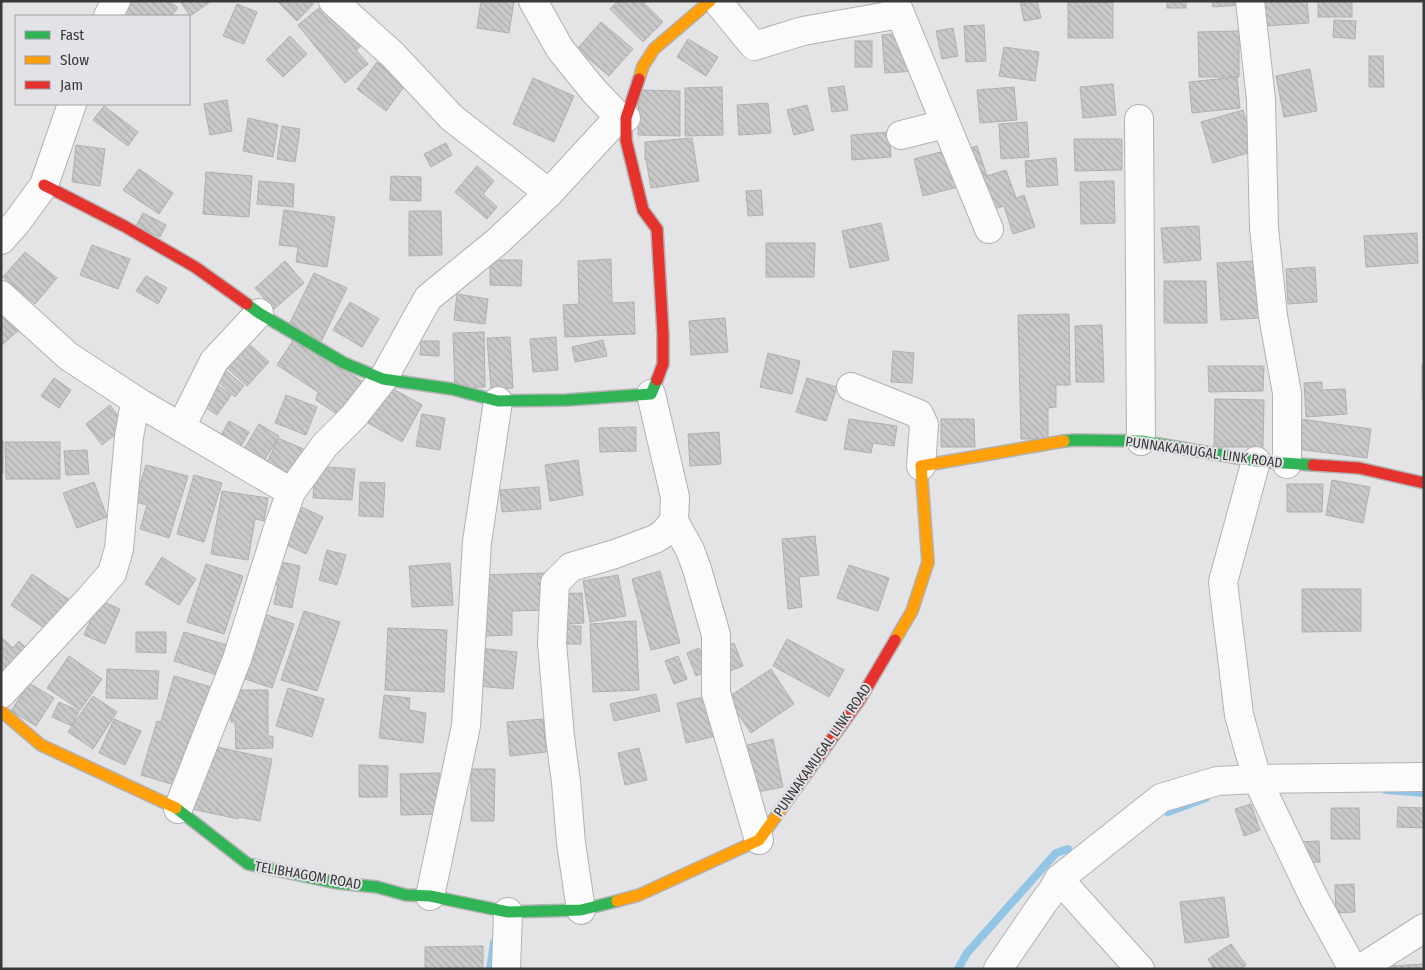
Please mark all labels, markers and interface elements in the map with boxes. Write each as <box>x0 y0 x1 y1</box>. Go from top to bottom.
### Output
legend <box>15 15 190 105</box>
text: Fast <box>60 26 84 44</box>
text: Slow <box>60 51 89 69</box>
text: Jam <box>60 76 83 94</box>
street label: PUNNAKAMUGAL LINK ROAD <box>1124 433 1284 472</box>
street label: PUNNAKAMUGAL LINK ROAD <box>770 681 875 820</box>
street label: TELIBHAGOM ROAD <box>253 858 363 893</box>

